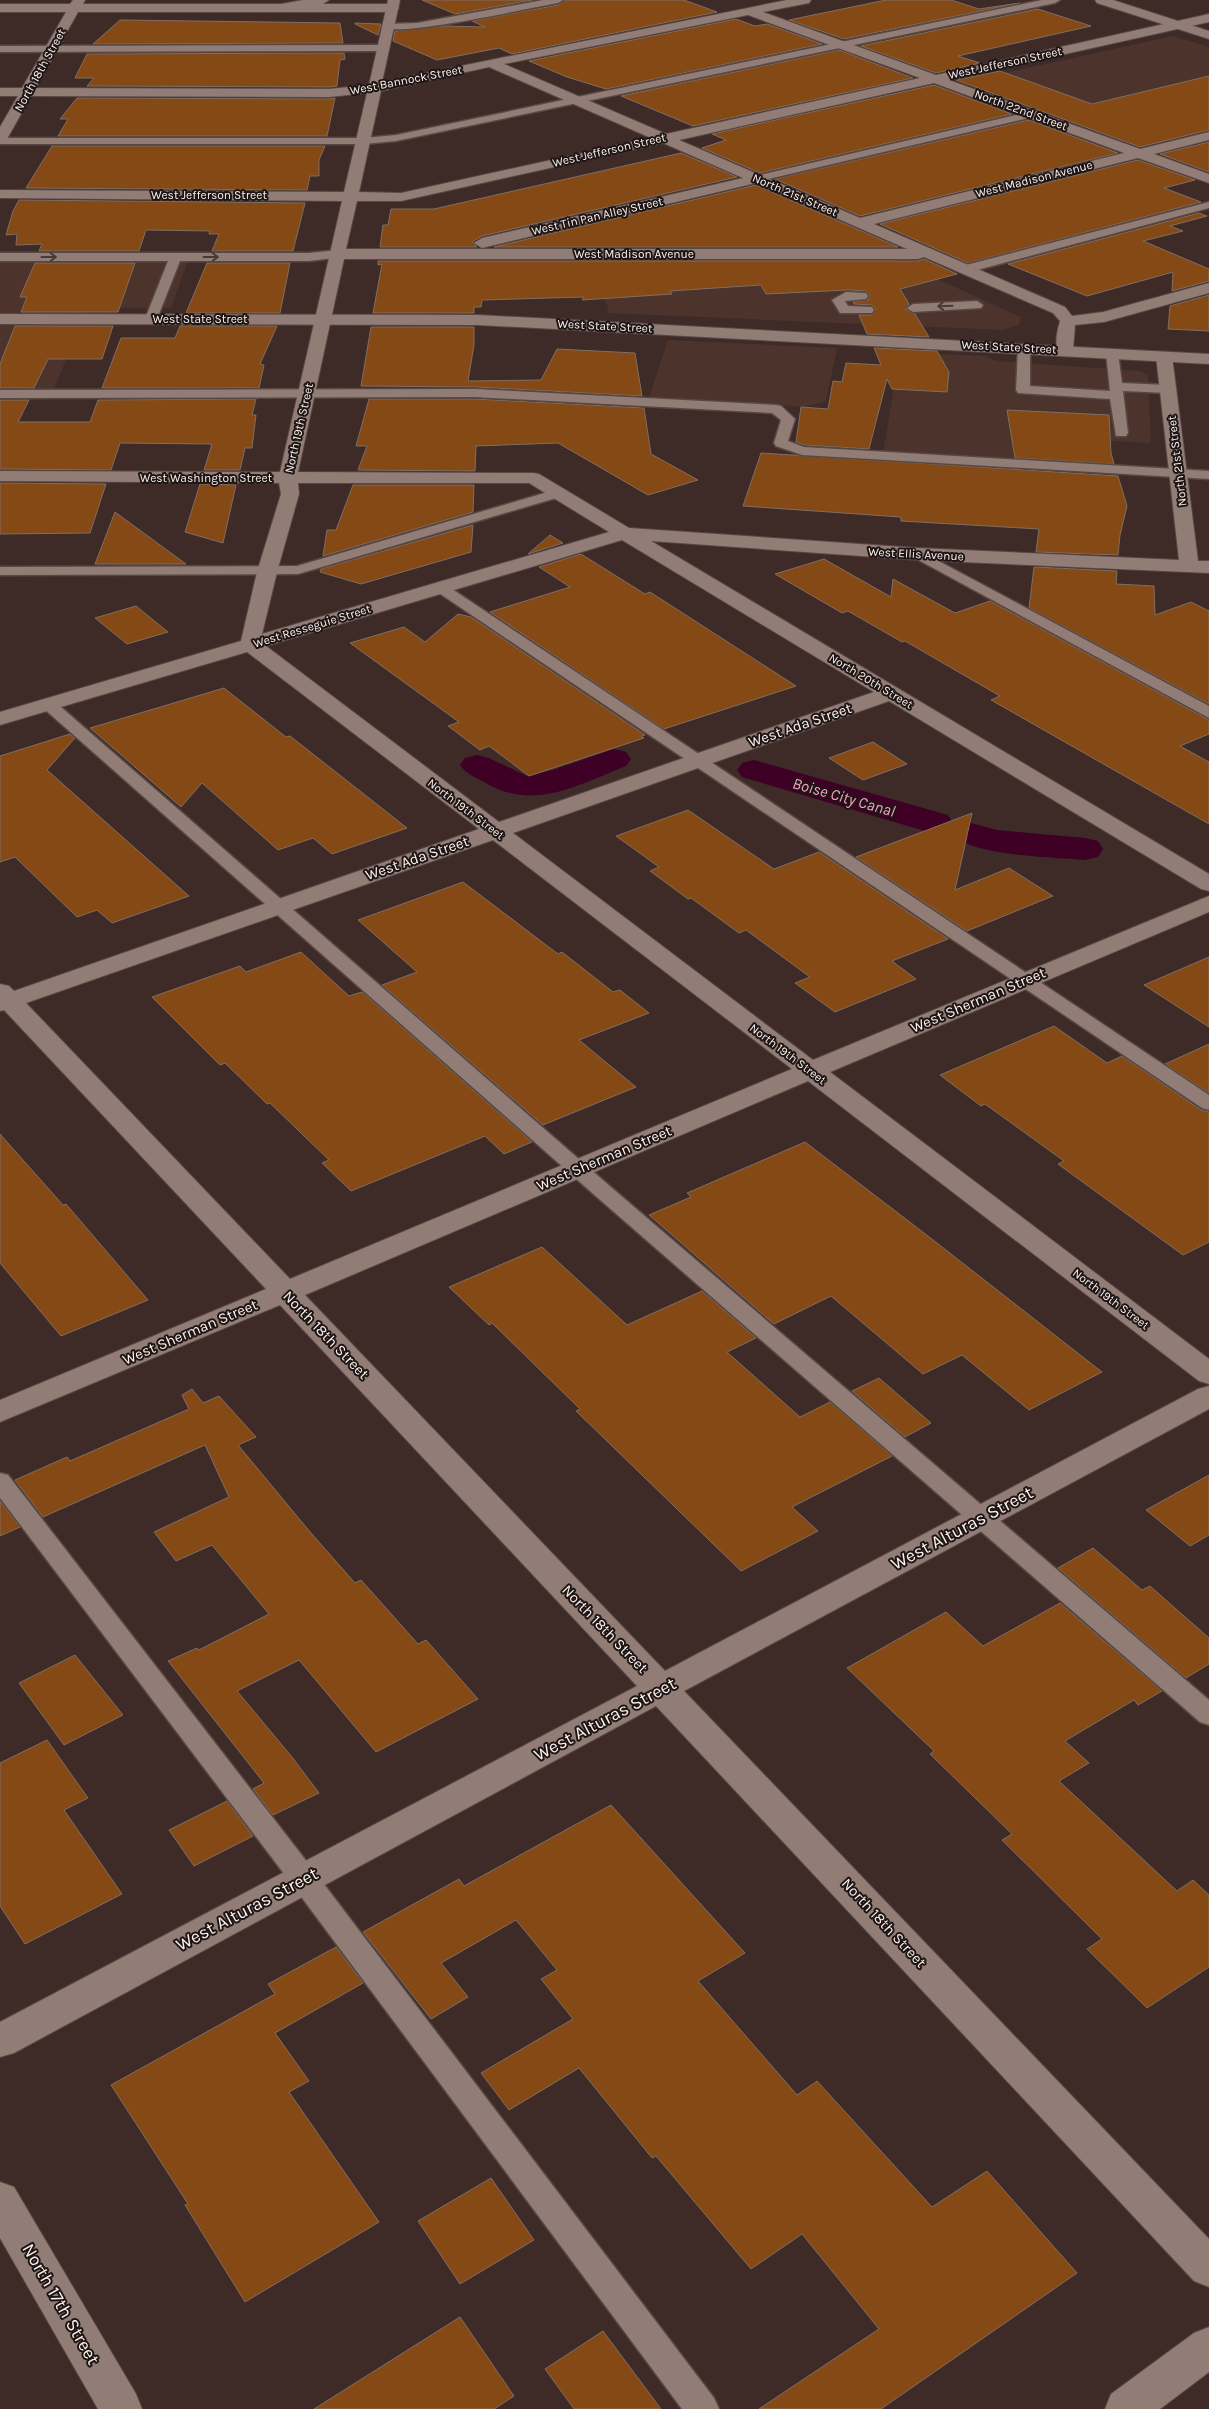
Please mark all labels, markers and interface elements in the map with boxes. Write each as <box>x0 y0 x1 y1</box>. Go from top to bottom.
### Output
street label: North 18th Street <box>11 26 69 114</box>
street label: West Jefferson Street <box>947 44 1064 82</box>
street label: West Bannock Street <box>349 62 464 98</box>
street label: North 22nd Street <box>973 87 1070 133</box>
street label: West Jefferson Street <box>551 130 667 170</box>
street label: West Madison Avenue <box>974 158 1094 200</box>
street label: North 21st Street <box>750 171 840 219</box>
street label: West Jefferson Street <box>151 188 267 202</box>
street label: West Tin Pan Alley Street <box>530 194 664 238</box>
street label: West Madison Avenue <box>574 247 694 261</box>
one-way arrow <box>40 252 56 262</box>
one-way arrow <box>202 252 219 262</box>
one-way arrow <box>937 302 953 311</box>
street label: West State Street <box>152 312 248 326</box>
street label: West State Street <box>557 317 653 336</box>
street label: West State Street <box>961 338 1057 357</box>
street label: North 19th Street <box>282 381 316 474</box>
street label: North 21st Street <box>1164 414 1190 507</box>
street label: West Washington Street <box>140 471 273 485</box>
street label: West Ellis Avenue <box>868 545 964 563</box>
street label: West Resseguie Street <box>252 601 373 651</box>
street label: North 20th Street <box>827 650 916 712</box>
street label: West Ada Street <box>746 699 854 751</box>
water label: Boise City Canal <box>790 773 898 821</box>
street label: North 19th Street <box>425 776 507 843</box>
street label: West Ada Street <box>363 832 471 884</box>
street label: West Sherman Street <box>908 963 1049 1037</box>
street label: North 19th Street <box>747 1021 829 1088</box>
street label: West Sherman Street <box>534 1121 675 1195</box>
street label: North 19th Street <box>1070 1266 1152 1333</box>
street label: North 18th Street <box>279 1287 373 1383</box>
street label: West Sherman Street <box>120 1295 261 1369</box>
street label: West Alturas Street <box>887 1481 1037 1575</box>
street label: North 18th Street <box>558 1581 652 1677</box>
street label: West Alturas Street <box>530 1672 680 1766</box>
street label: West Alturas Street <box>172 1862 322 1956</box>
street label: North 18th Street <box>838 1875 930 1972</box>
street label: North 17th Street <box>17 2239 105 2369</box>

